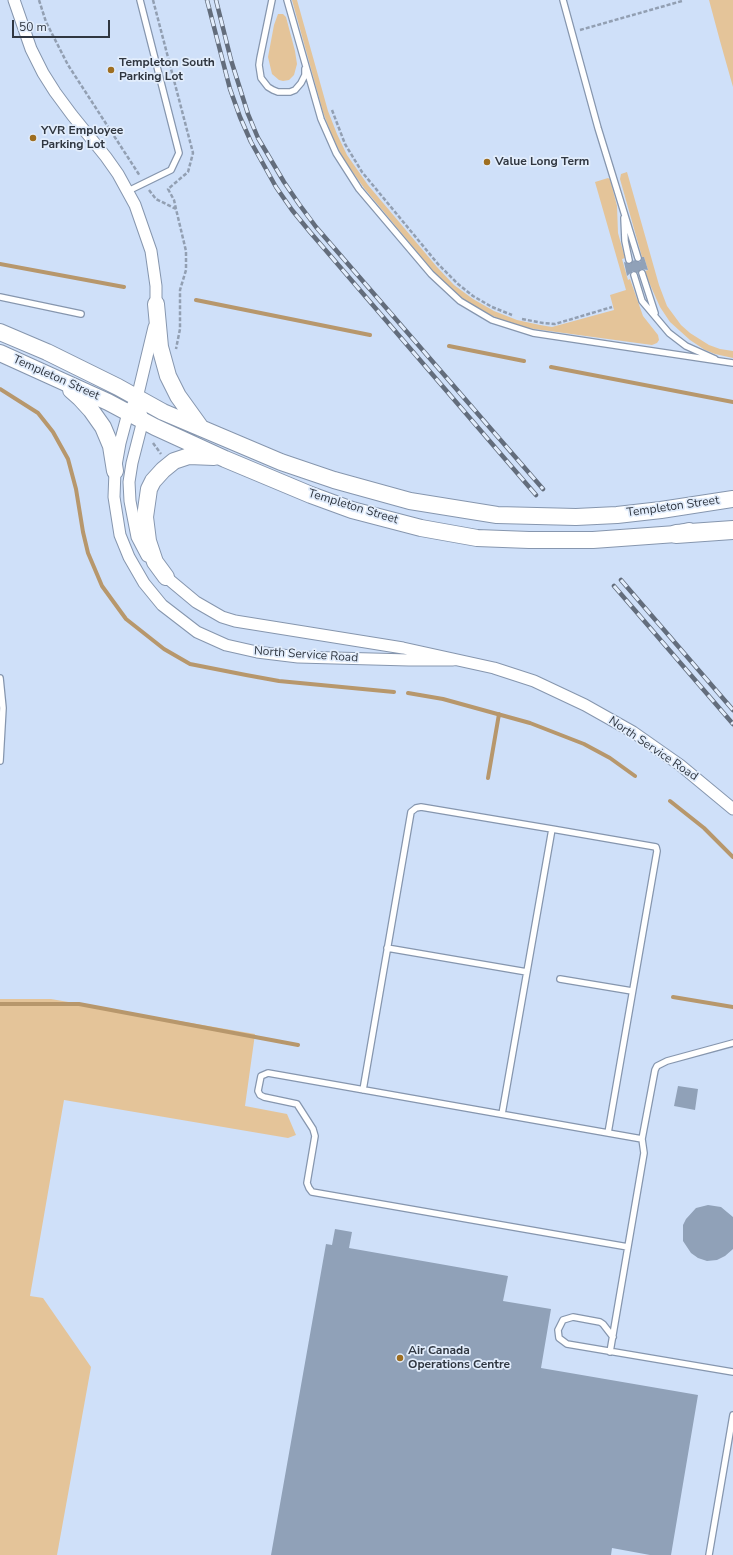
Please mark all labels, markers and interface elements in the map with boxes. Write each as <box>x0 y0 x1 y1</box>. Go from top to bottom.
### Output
scale bar <box>14 12 112 38</box>
text: 50 m <box>19 19 47 35</box>
place label: Templeton South Parking Lot <box>119 56 215 84</box>
marker: Templeton South Parking Lot <box>106 65 116 75</box>
place label: YVR Employee Parking Lot <box>41 124 123 152</box>
marker: YVR Employee Parking Lot <box>28 133 38 143</box>
place label: Value Long Term <box>495 155 589 169</box>
marker: Value Long Term <box>482 157 492 167</box>
street label: Templeton Street <box>10 352 102 404</box>
street label: Templeton Street <box>306 486 400 528</box>
street label: Templeton Street <box>626 493 720 521</box>
street label: North Service Road <box>253 644 359 666</box>
street label: North Service Road <box>606 714 700 784</box>
place label: Air Canada Operations Centre <box>408 1344 510 1372</box>
marker: Air Canada Operations Centre <box>395 1353 405 1363</box>

